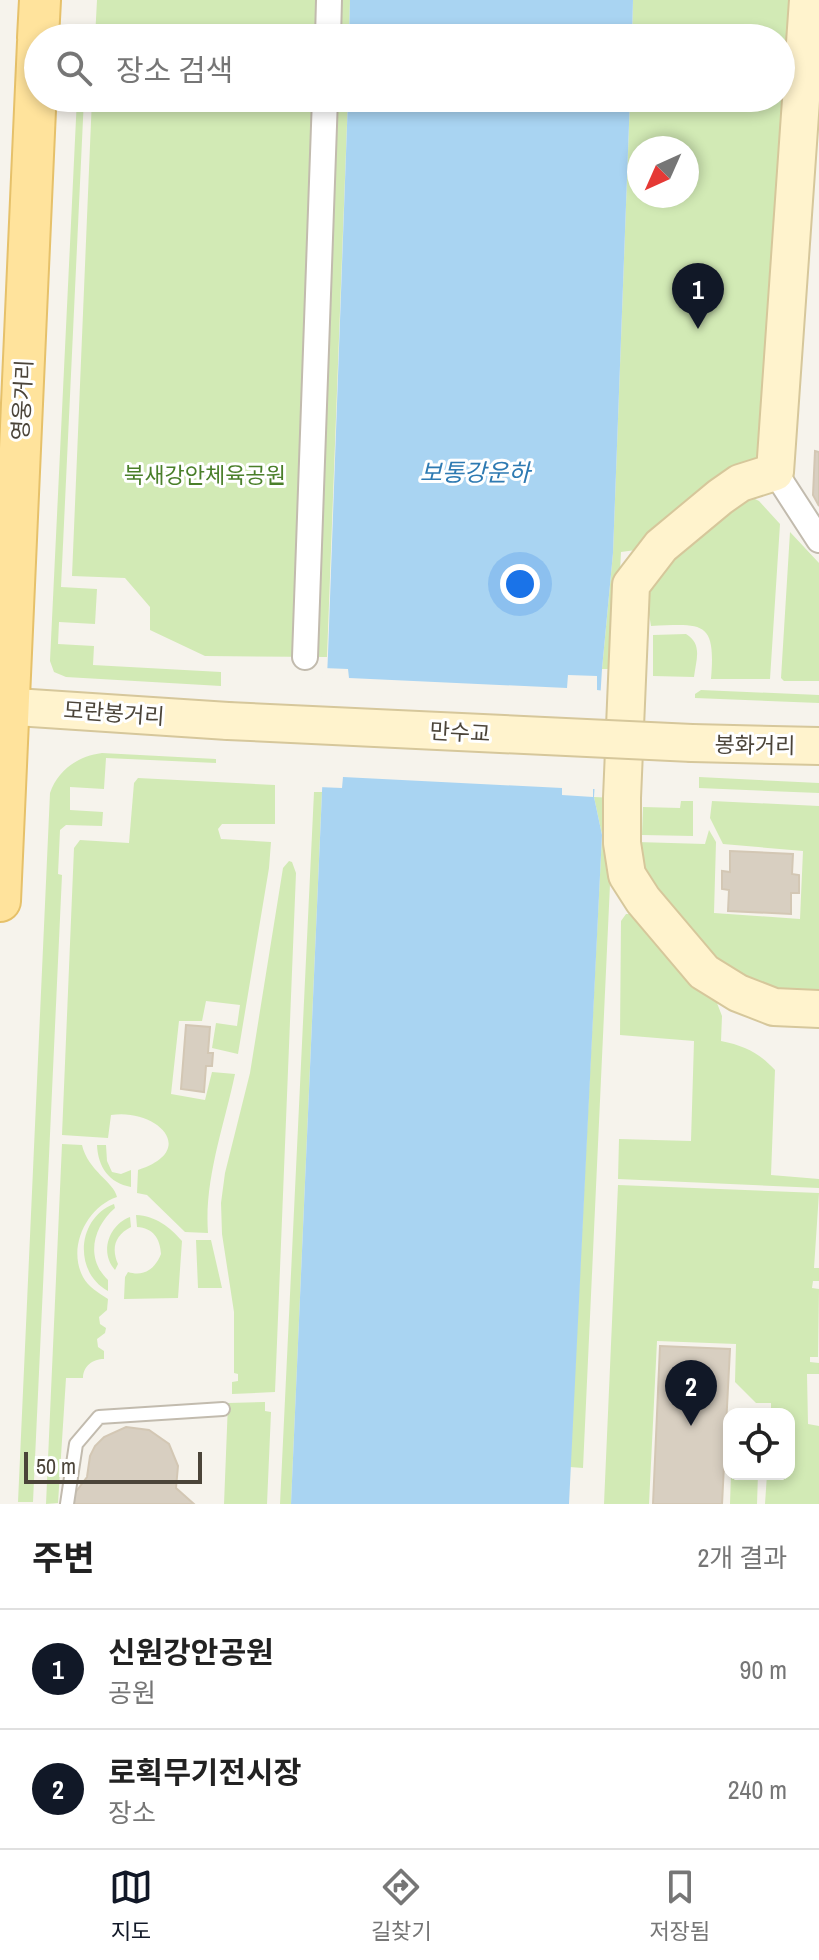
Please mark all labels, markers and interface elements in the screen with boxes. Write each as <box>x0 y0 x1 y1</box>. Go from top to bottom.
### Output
search box <box>24 24 795 112</box>
icon: search <box>52 46 96 90</box>
text: 장소 검색 <box>116 50 233 90</box>
north arrow <box>627 136 699 208</box>
pin: 1 <box>672 263 724 329</box>
street label: 영웅거리 <box>5 359 39 441</box>
water label: 보통강운하 <box>420 456 533 488</box>
park label: 북새강안체육공원 <box>124 460 286 490</box>
your location <box>500 564 540 604</box>
street label: 모란봉거리 <box>62 695 166 731</box>
street label: 만수교 <box>429 715 491 749</box>
street label: 봉화거리 <box>714 729 796 761</box>
pin: 2 <box>665 1360 717 1426</box>
map controls <box>723 1408 795 1480</box>
button: locate <box>723 1408 795 1480</box>
scale bar <box>24 1448 202 1484</box>
text: 50 m <box>36 1451 76 1481</box>
text: 주변 <box>32 1535 95 1581</box>
text: 2개 결과 <box>697 1540 787 1575</box>
text: 신원강안공원 <box>108 1632 274 1672</box>
text: 1 <box>52 1652 64 1687</box>
text: 90 m <box>740 1652 787 1687</box>
text: 공원 <box>108 1675 156 1710</box>
text: 로획무기전시장 <box>108 1752 301 1792</box>
text: 2 <box>52 1772 64 1807</box>
text: 240 m <box>728 1772 787 1807</box>
text: 장소 <box>108 1795 156 1830</box>
tab: 지도 <box>109 1865 153 1946</box>
tab: 길찾기 <box>371 1865 432 1946</box>
tab: 저장됨 <box>649 1865 710 1946</box>

